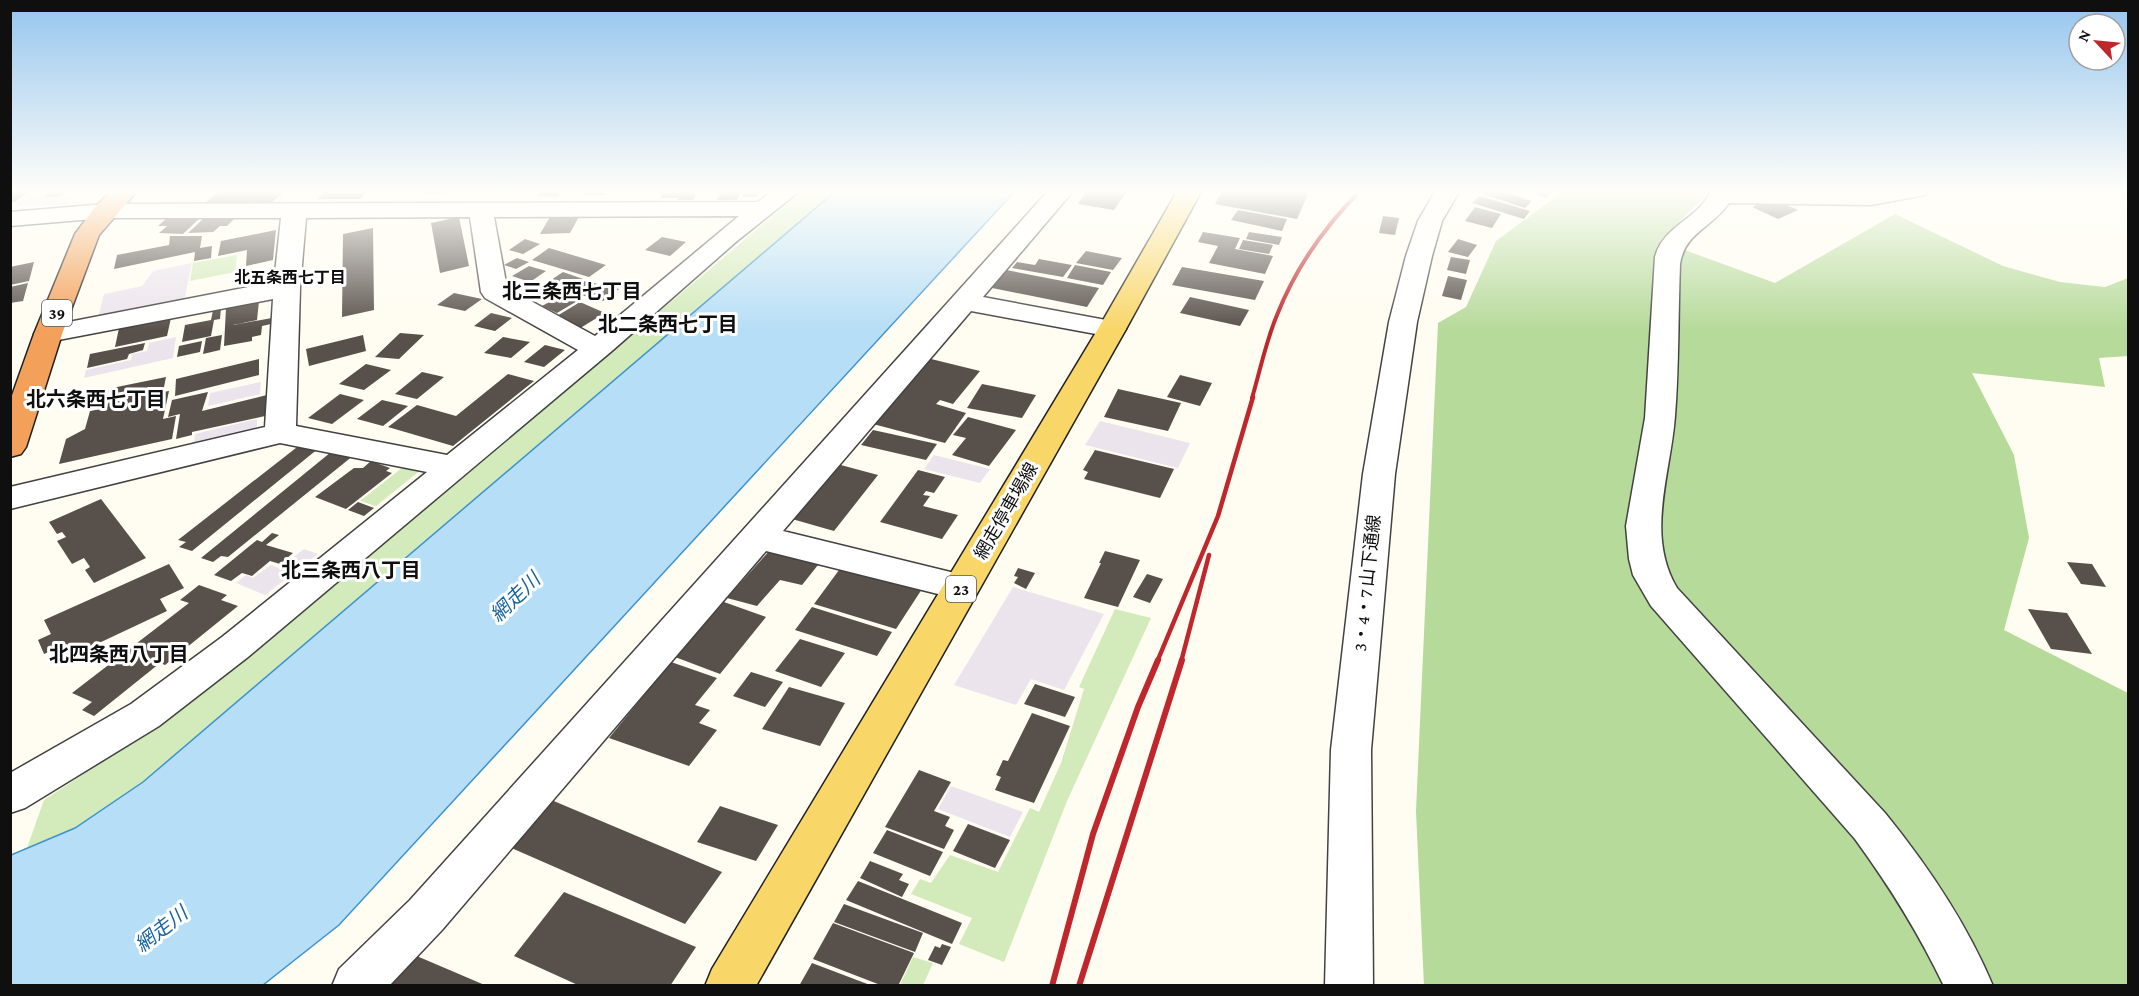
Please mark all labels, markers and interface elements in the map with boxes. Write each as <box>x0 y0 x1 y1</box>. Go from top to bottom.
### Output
north arrow <box>2067 12 2127 72</box>
text: N <box>2074 27 2094 44</box>
district label: 北五条西七丁目 <box>234 269 346 286</box>
district label: 北三条西七丁目 <box>502 280 642 302</box>
road number: 39 <box>42 300 72 326</box>
district label: 北二条西七丁目 <box>598 313 738 335</box>
district label: 北六条西七丁目 <box>26 388 166 410</box>
street label: 網走停車場線 <box>970 459 1042 563</box>
street label: 3・4・7 山下通線 <box>1350 514 1384 652</box>
district label: 北三条西八丁目 <box>281 559 421 581</box>
water label: 網走川 <box>486 567 546 626</box>
road number: 23 <box>946 576 976 602</box>
district label: 北四条西八丁目 <box>49 643 189 665</box>
water label: 網走川 <box>131 901 193 956</box>

